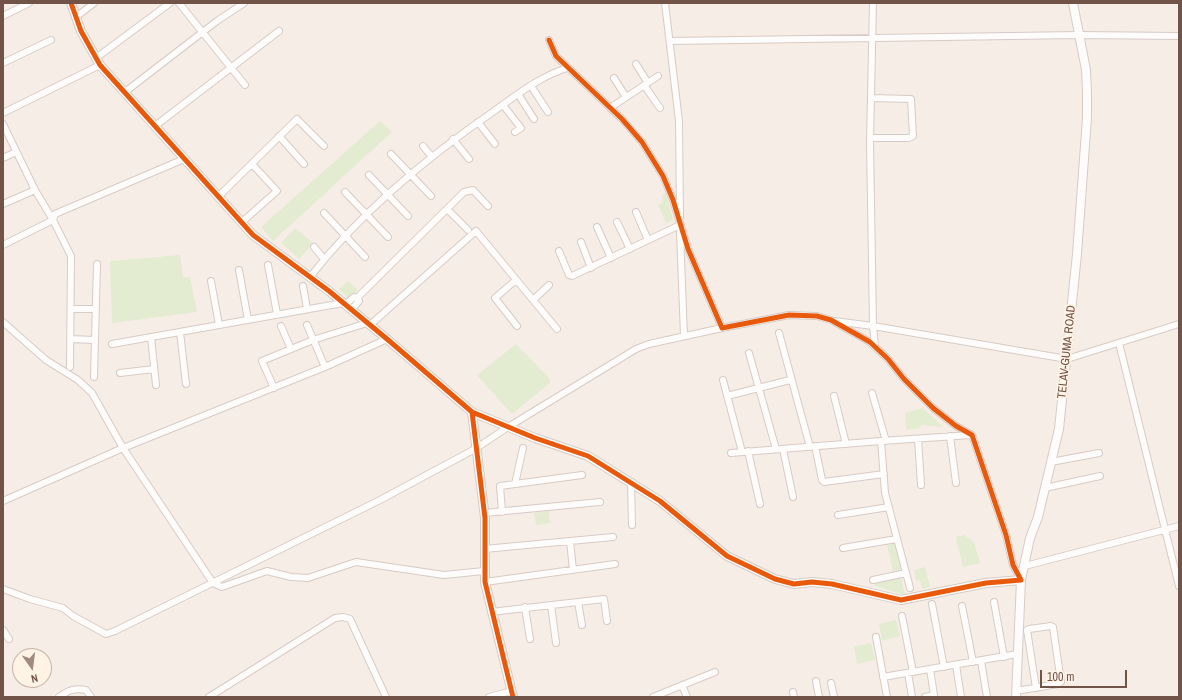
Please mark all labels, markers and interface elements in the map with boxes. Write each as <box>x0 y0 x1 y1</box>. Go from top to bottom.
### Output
street label: TELAV-GUMA ROAD <box>1055 305 1079 399</box>
north arrow <box>12 648 52 688</box>
scale bar <box>1042 662 1129 688</box>
text: 100 m <box>1047 669 1074 685</box>
text: N <box>30 671 40 686</box>

